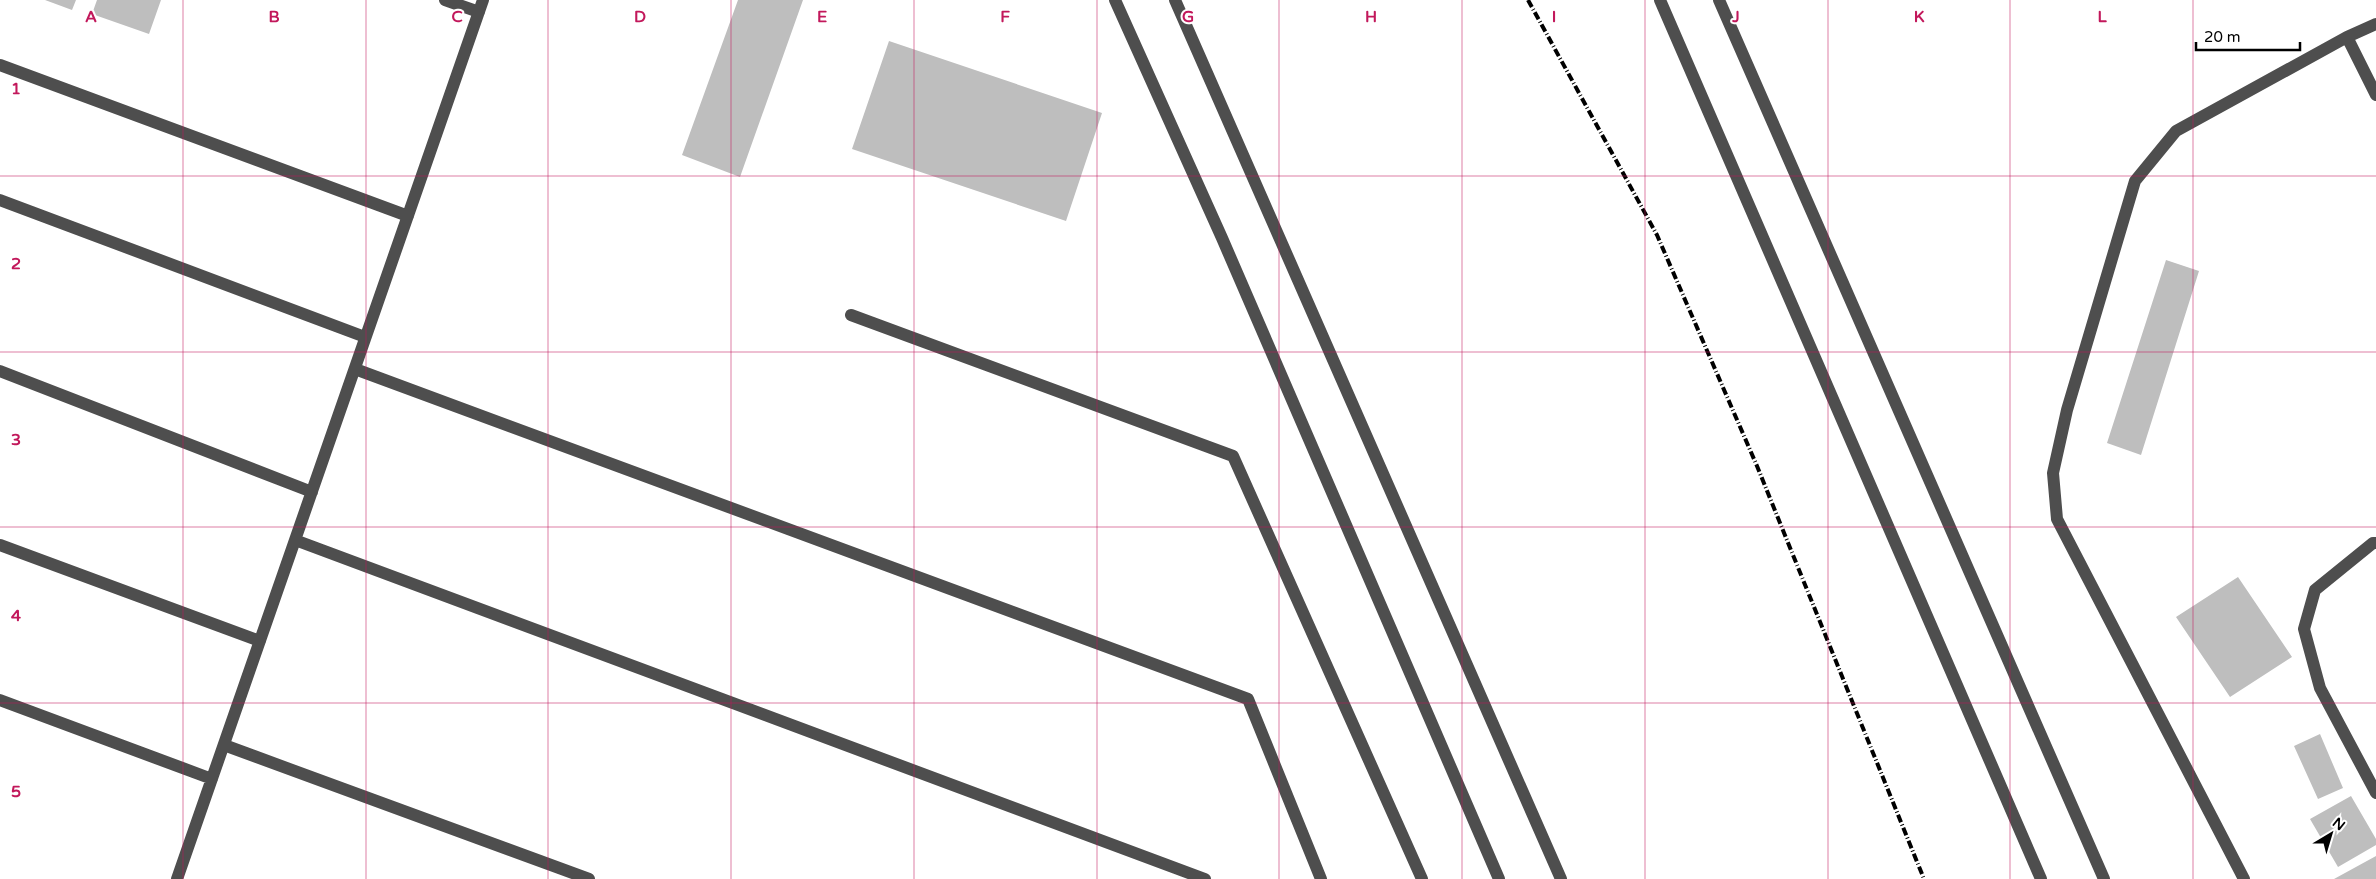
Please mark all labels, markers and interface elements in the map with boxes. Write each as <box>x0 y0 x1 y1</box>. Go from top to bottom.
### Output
text: A <box>85 7 97 27</box>
text: B <box>268 7 280 27</box>
text: C <box>451 7 463 27</box>
text: D <box>634 7 646 27</box>
text: E <box>817 7 827 27</box>
text: F <box>1000 7 1010 27</box>
text: G <box>1182 7 1194 27</box>
text: H <box>1365 7 1377 27</box>
text: I <box>1552 7 1556 27</box>
text: J <box>1731 7 1740 27</box>
text: K <box>1914 7 1925 27</box>
text: L <box>2097 7 2107 27</box>
scale bar <box>2196 20 2300 52</box>
text: 20 m <box>2204 28 2241 46</box>
text: 1 <box>11 79 21 99</box>
text: 2 <box>11 254 21 274</box>
text: 3 <box>11 430 21 450</box>
text: 4 <box>11 606 21 626</box>
text: 5 <box>11 782 21 802</box>
north arrow <box>2306 809 2356 859</box>
text: N <box>2329 814 2348 834</box>

